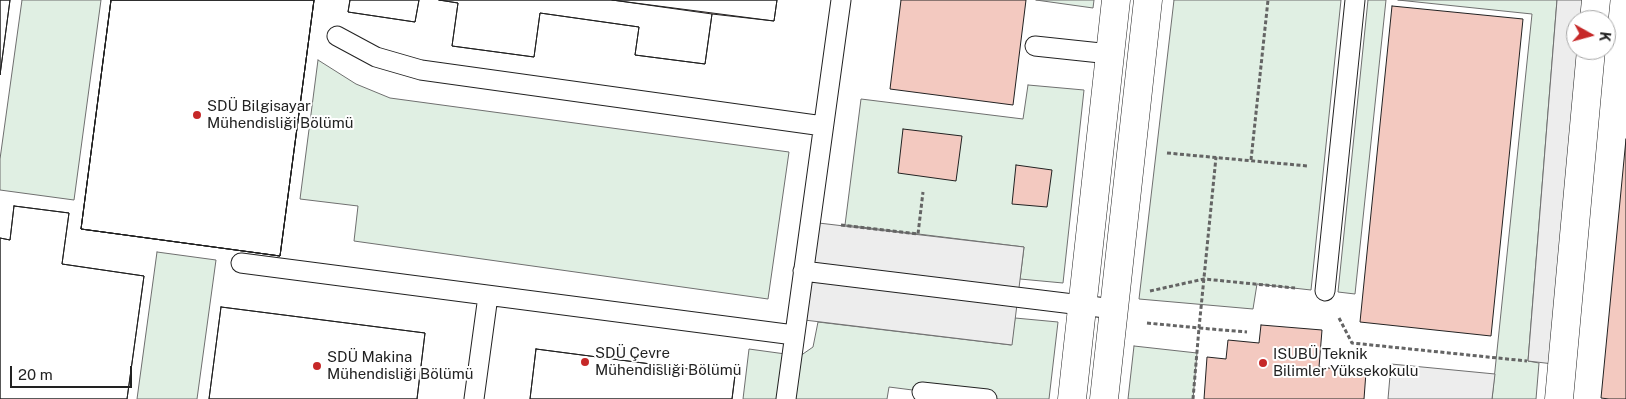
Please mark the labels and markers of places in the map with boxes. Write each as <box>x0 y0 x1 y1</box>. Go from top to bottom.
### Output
place label: SDÜ Bilgisayar Mühendisliği Bölümü <box>207 97 353 132</box>
marker: SDÜ Bilgisayar Mühendisliği Bölümü <box>191 109 203 121</box>
place label: SDÜ Çevre Mühendisliği Bölümü <box>595 344 741 379</box>
place label: ISUBÜ Teknik Bilimler Yüksekokulu <box>1273 345 1418 380</box>
place label: SDÜ Makina Mühendisliği Bölümü <box>327 348 473 383</box>
marker: SDÜ Çevre Mühendisliği Bölümü <box>579 356 591 368</box>
marker: ISUBÜ Teknik Bilimler Yüksekokulu <box>1257 357 1269 369</box>
marker: SDÜ Makina Mühendisliği Bölümü <box>311 360 323 372</box>

